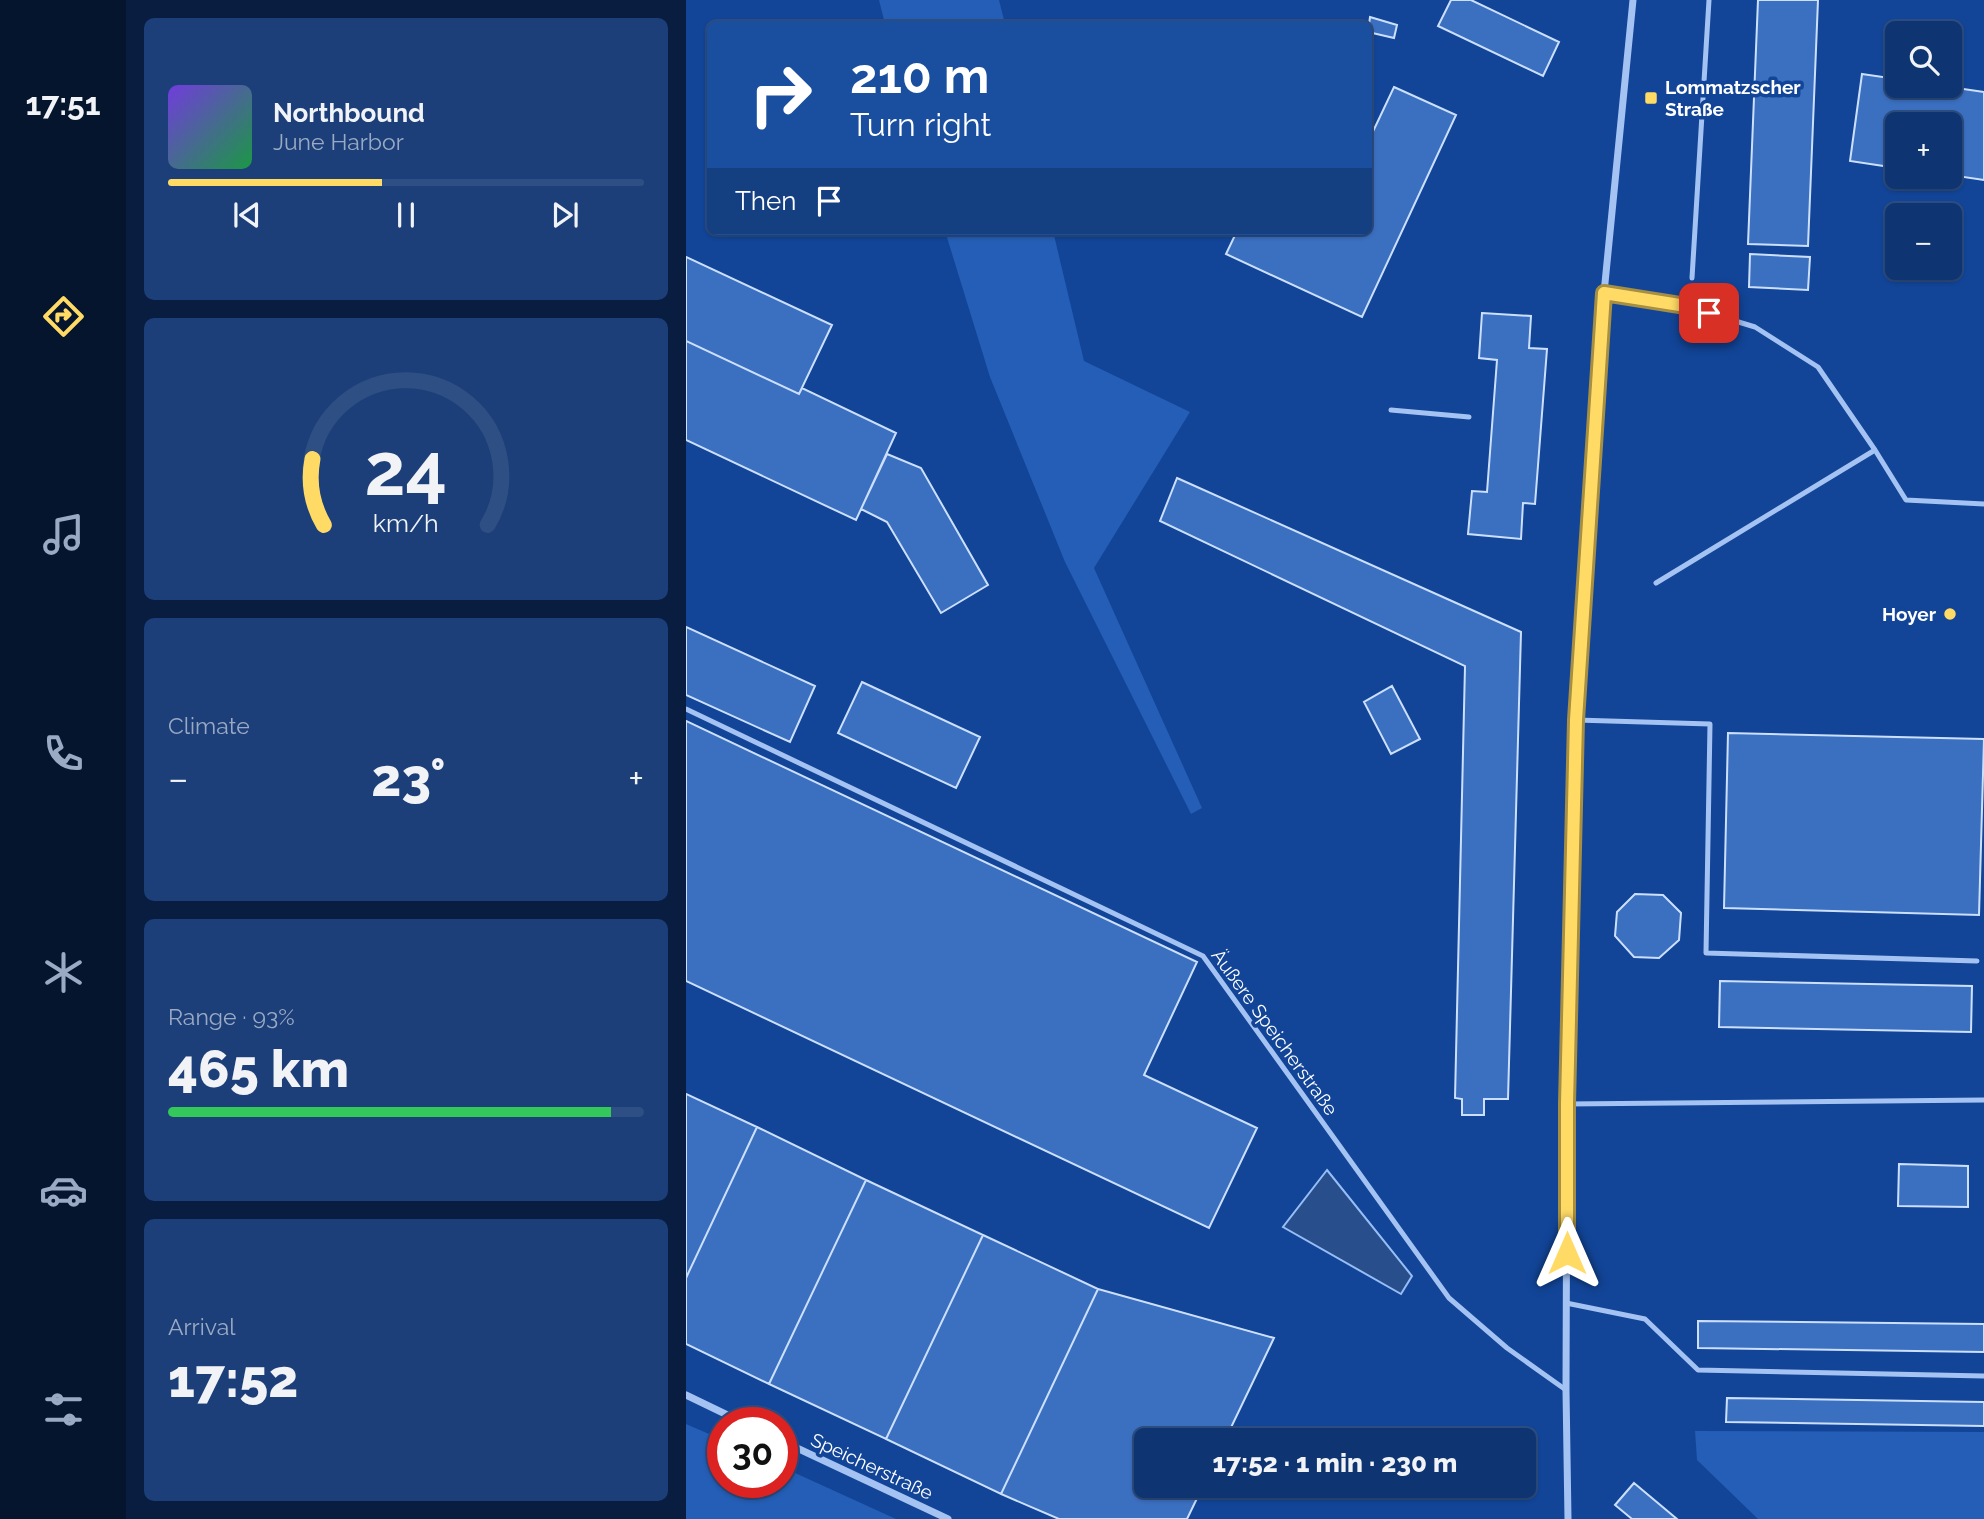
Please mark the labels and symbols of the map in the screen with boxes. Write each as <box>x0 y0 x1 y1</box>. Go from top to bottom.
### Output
place label: Lommatzscher Straße <box>1665 76 1801 120</box>
marker: Lommatzscher Straße <box>1643 90 1659 106</box>
pin <box>1679 283 1739 343</box>
place label: Hoyer <box>1882 603 1937 625</box>
marker: Hoyer <box>1942 606 1958 622</box>
street label: Äußere Speicherstraße <box>1207 945 1343 1119</box>
position arrow <box>1530 1216 1604 1290</box>
speed limit sign: 30 <box>707 1407 798 1498</box>
street label: Speicherstraße <box>808 1428 936 1504</box>

